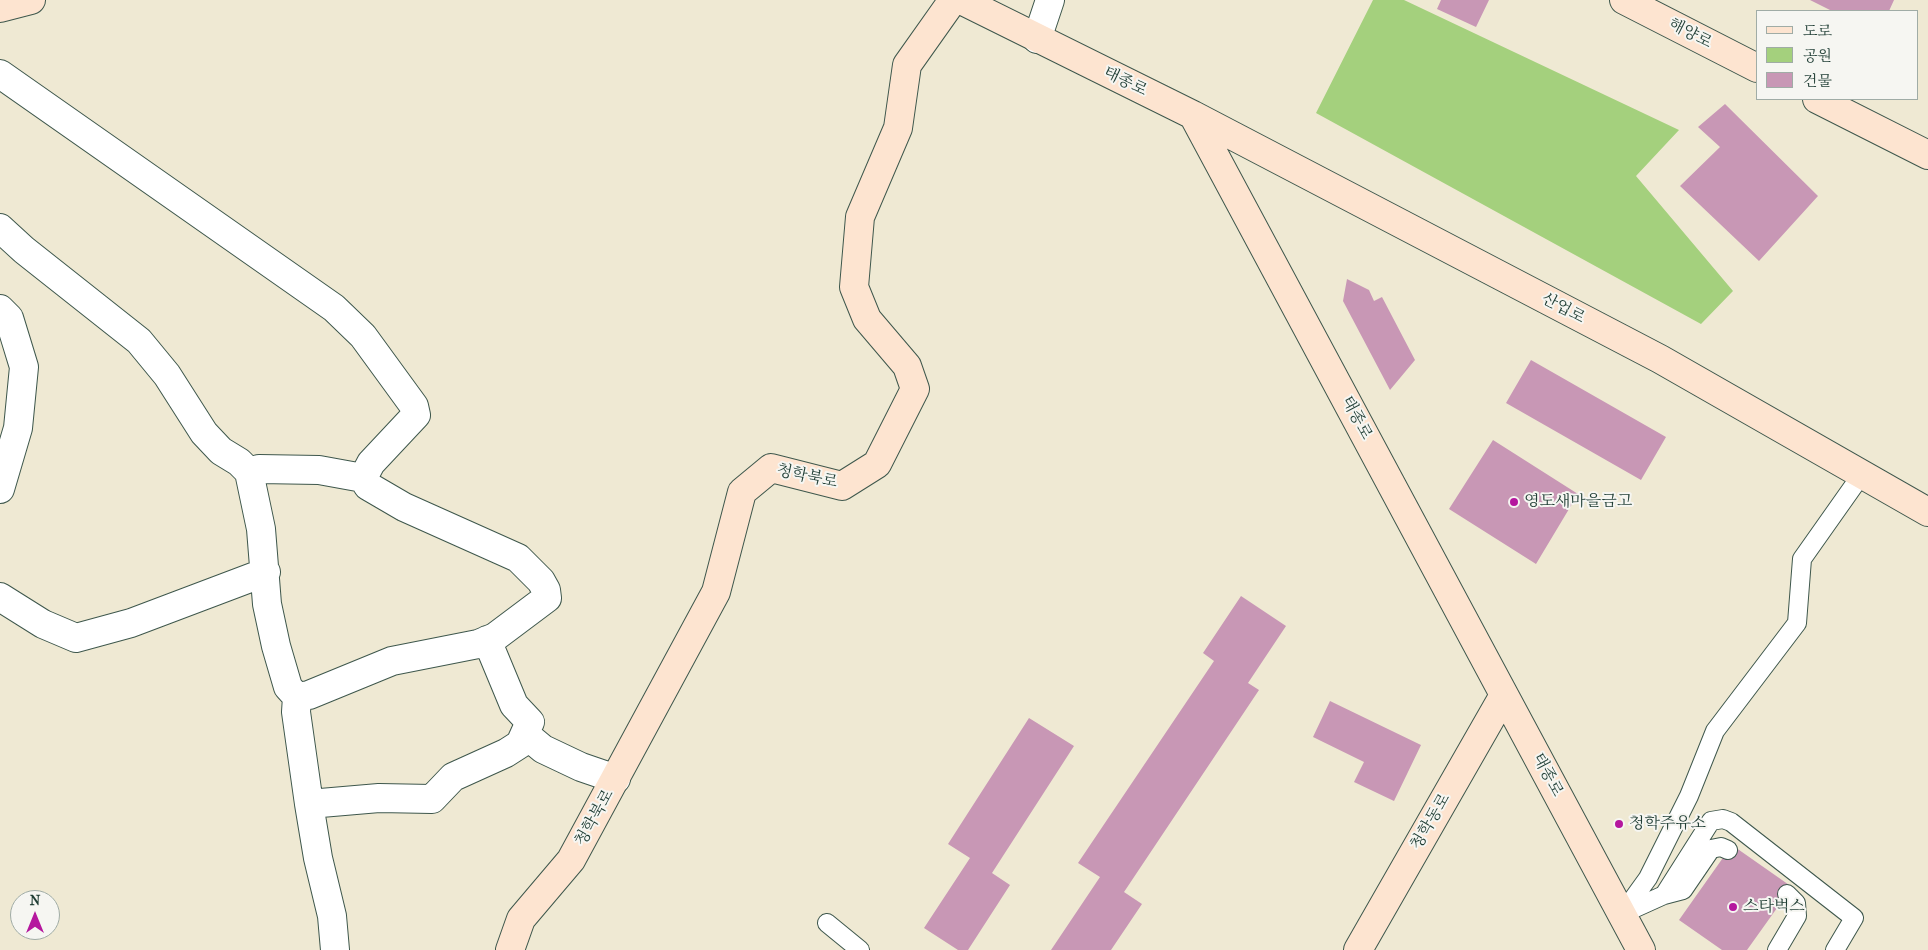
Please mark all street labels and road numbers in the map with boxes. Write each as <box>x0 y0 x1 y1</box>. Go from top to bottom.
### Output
street label: 해양로 <box>1665 15 1715 53</box>
street label: 태종로 <box>1100 63 1150 101</box>
street label: 산업로 <box>1538 290 1588 328</box>
street label: 태종로 <box>1337 393 1375 443</box>
street label: 청학북로 <box>775 461 839 493</box>
street label: 태종로 <box>1528 750 1566 800</box>
street label: 청학북로 <box>572 786 618 850</box>
street label: 청학동로 <box>1407 790 1455 854</box>

